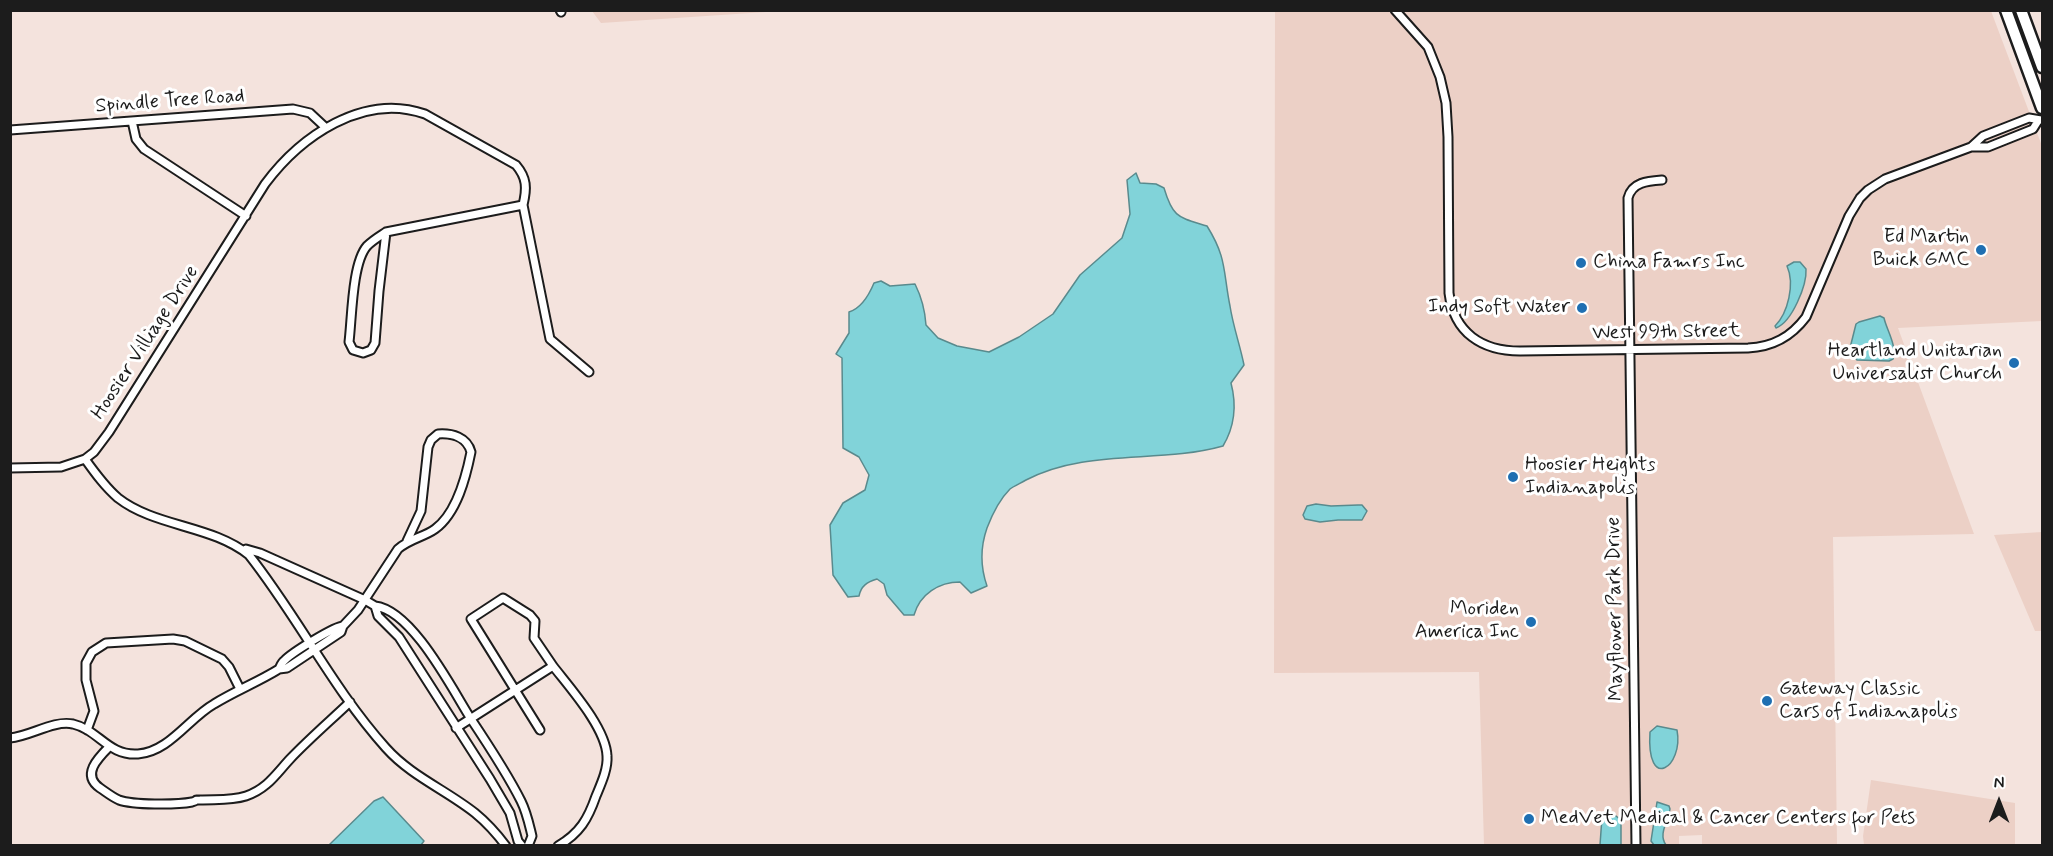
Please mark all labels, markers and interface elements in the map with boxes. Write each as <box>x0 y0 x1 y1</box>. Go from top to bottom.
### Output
street label: Spindle Tree Road <box>95 85 245 119</box>
place label: Ed Martin Buick GMC <box>1873 226 1969 273</box>
marker: Ed Martin Buick GMC <box>1974 243 1988 257</box>
place label: China Famrs Inc <box>1593 251 1745 275</box>
marker: China Famrs Inc <box>1574 256 1588 270</box>
street label: Hoosier Villiage Drive <box>87 262 205 424</box>
place label: Indy Soft Water <box>1428 296 1570 320</box>
marker: Indy Soft Water <box>1575 301 1589 315</box>
street label: West 99th Street <box>1592 320 1740 346</box>
place label: Heartland Unitarian Universalist Church <box>1828 340 2002 387</box>
marker: Heartland Unitarian Universalist Church <box>2007 356 2021 370</box>
place label: Hoosier Heights Indianapolis <box>1525 454 1655 501</box>
marker: Hoosier Heights Indianapolis <box>1506 470 1520 484</box>
street label: Mayflower Park Drive <box>1602 517 1630 701</box>
place label: Moriden America Inc <box>1415 598 1519 645</box>
marker: Moriden America Inc <box>1524 615 1538 629</box>
place label: Gateway Classic Cars of Indianapolis <box>1779 678 1957 725</box>
marker: Gateway Classic Cars of Indianapolis <box>1760 694 1774 708</box>
north arrow <box>1969 772 2029 832</box>
text: N <box>1994 773 2004 794</box>
place label: MedVet Medical & Cancer Centers for Pets <box>1541 807 1915 831</box>
marker: MedVet Medical & Cancer Centers for Pets <box>1522 812 1536 826</box>

